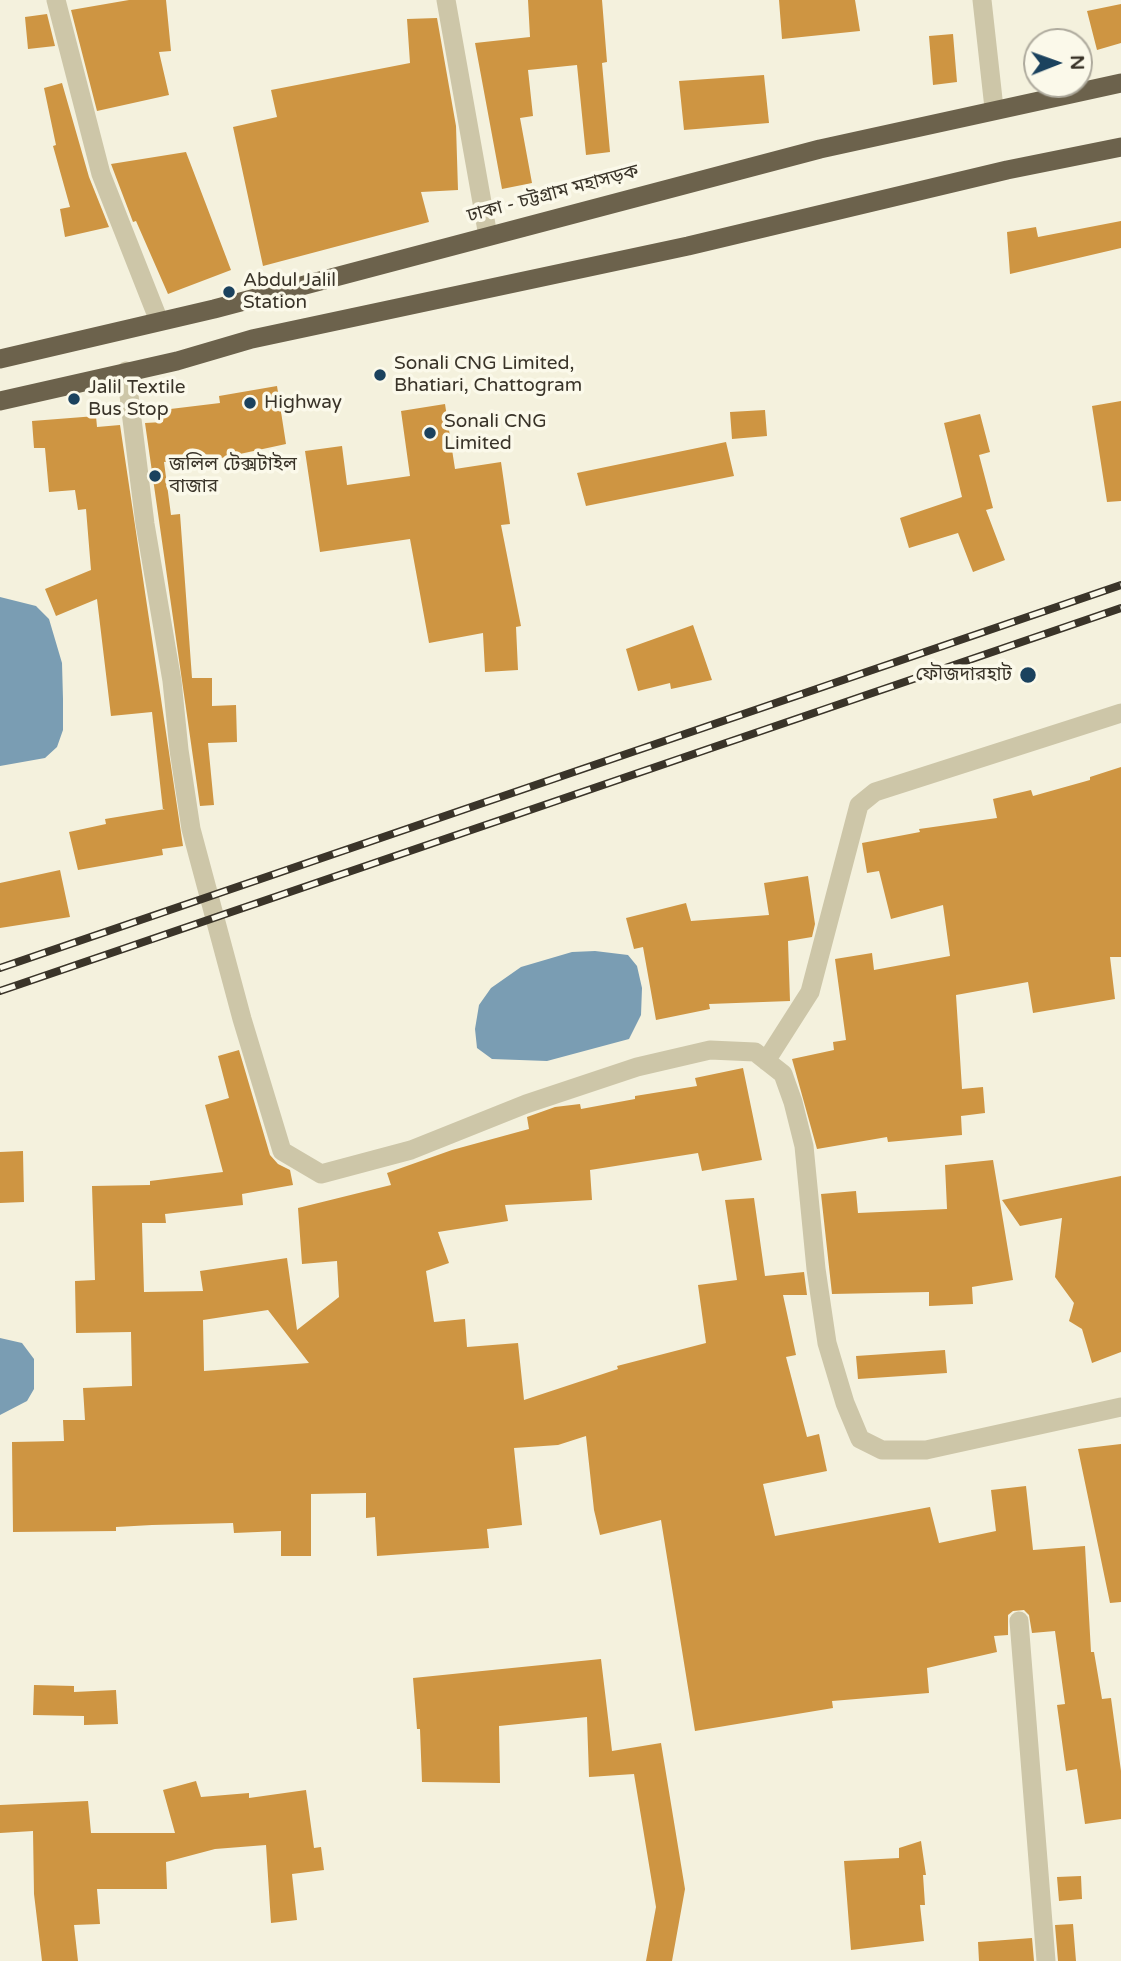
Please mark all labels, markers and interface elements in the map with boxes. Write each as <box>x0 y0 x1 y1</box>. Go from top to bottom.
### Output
north arrow <box>1023 28 1093 98</box>
text: N <box>1066 55 1088 70</box>
street label: ঢাকা - চট্টগ্রাম মহাসড়ক <box>465 160 641 228</box>
place label: Abdul Jalil Station <box>243 270 336 314</box>
marker: Abdul Jalil Station <box>221 284 237 300</box>
place label: Sonali CNG Limited, Bhatiari, Chattogram <box>394 353 582 397</box>
marker: Sonali CNG Limited, Bhatiari, Chattogram <box>372 367 388 383</box>
place label: Jalil Textile Bus Stop <box>88 377 185 421</box>
marker: Jalil Textile Bus Stop <box>66 391 82 407</box>
place label: Highway <box>264 392 342 414</box>
marker: Highway <box>242 395 258 411</box>
place label: Sonali CNG Limited <box>444 411 547 455</box>
marker: Sonali CNG Limited <box>422 425 438 441</box>
place label: জলিল টেক্সটাইল বাজার <box>169 454 297 498</box>
marker: জলিল টেক্সটাইল বাজার <box>147 468 163 484</box>
place label: ফৌজদারহাট <box>915 664 1012 686</box>
marker: ফৌজদারহাট <box>1018 665 1038 685</box>

